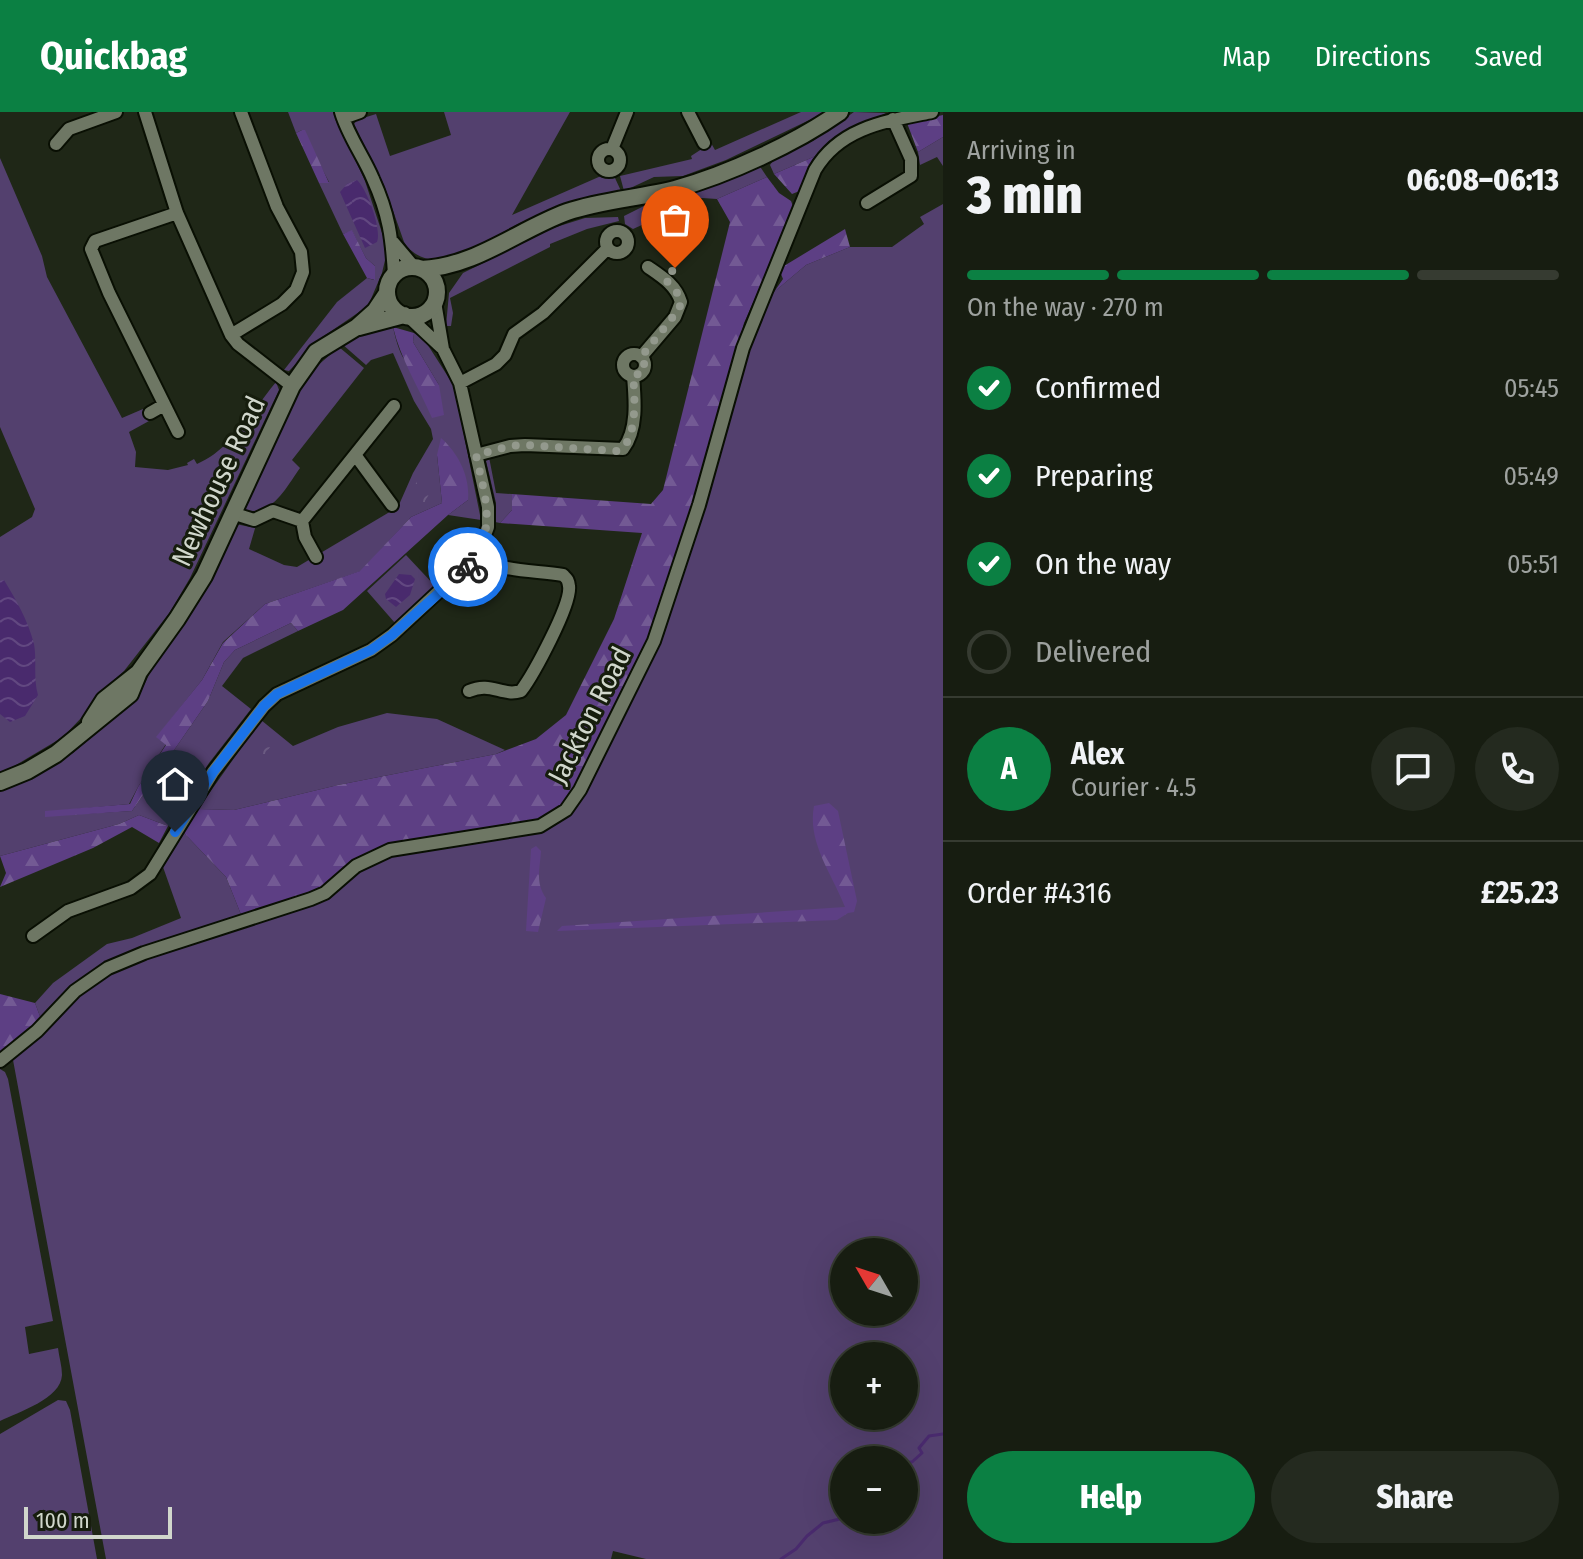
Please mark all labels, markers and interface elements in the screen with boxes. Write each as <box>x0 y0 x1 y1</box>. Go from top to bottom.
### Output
text: Quickbag <box>40 33 187 79</box>
text: Map <box>1222 40 1271 73</box>
text: Directions <box>1315 40 1431 73</box>
text: Saved <box>1475 40 1543 73</box>
text: Arriving in <box>967 135 1076 166</box>
text: 06:08–06:13 <box>1407 162 1559 198</box>
text: 3 min <box>967 164 1083 227</box>
pin <box>641 186 709 268</box>
icon: bag <box>653 198 697 242</box>
text: On the way · 270 m <box>967 292 1164 323</box>
icon: check <box>967 366 1011 410</box>
text: Confirmed <box>1035 370 1161 406</box>
text: 05:45 <box>1504 373 1559 404</box>
street label: Newhouse Road <box>165 391 272 571</box>
icon: check <box>967 454 1011 498</box>
text: Preparing <box>1035 458 1153 494</box>
text: 05:49 <box>1503 461 1559 492</box>
courier <box>428 527 508 607</box>
icon: check <box>967 542 1011 586</box>
icon: bike <box>446 545 490 589</box>
text: On the way <box>1035 546 1171 582</box>
text: 05:51 <box>1507 549 1559 580</box>
text: Delivered <box>1035 634 1151 670</box>
street label: Jackton Road <box>541 641 638 789</box>
button: chat <box>1371 727 1455 811</box>
button: phone <box>1475 727 1559 811</box>
text: Alex <box>1071 736 1124 772</box>
pin <box>141 750 209 832</box>
text: A <box>1001 751 1017 787</box>
icon: home <box>153 762 197 806</box>
text: Courier · 4.5 <box>1071 772 1197 803</box>
text: Order #4316 <box>967 875 1112 911</box>
text: £25.23 <box>1481 875 1559 911</box>
north arrow <box>830 1238 918 1326</box>
map controls <box>830 1238 918 1534</box>
button: + <box>830 1342 918 1430</box>
button: − <box>830 1446 918 1534</box>
button: Help <box>967 1451 1255 1543</box>
button: Share <box>1271 1451 1559 1543</box>
scale bar <box>24 1503 172 1539</box>
text: 100 m <box>36 1507 90 1534</box>

